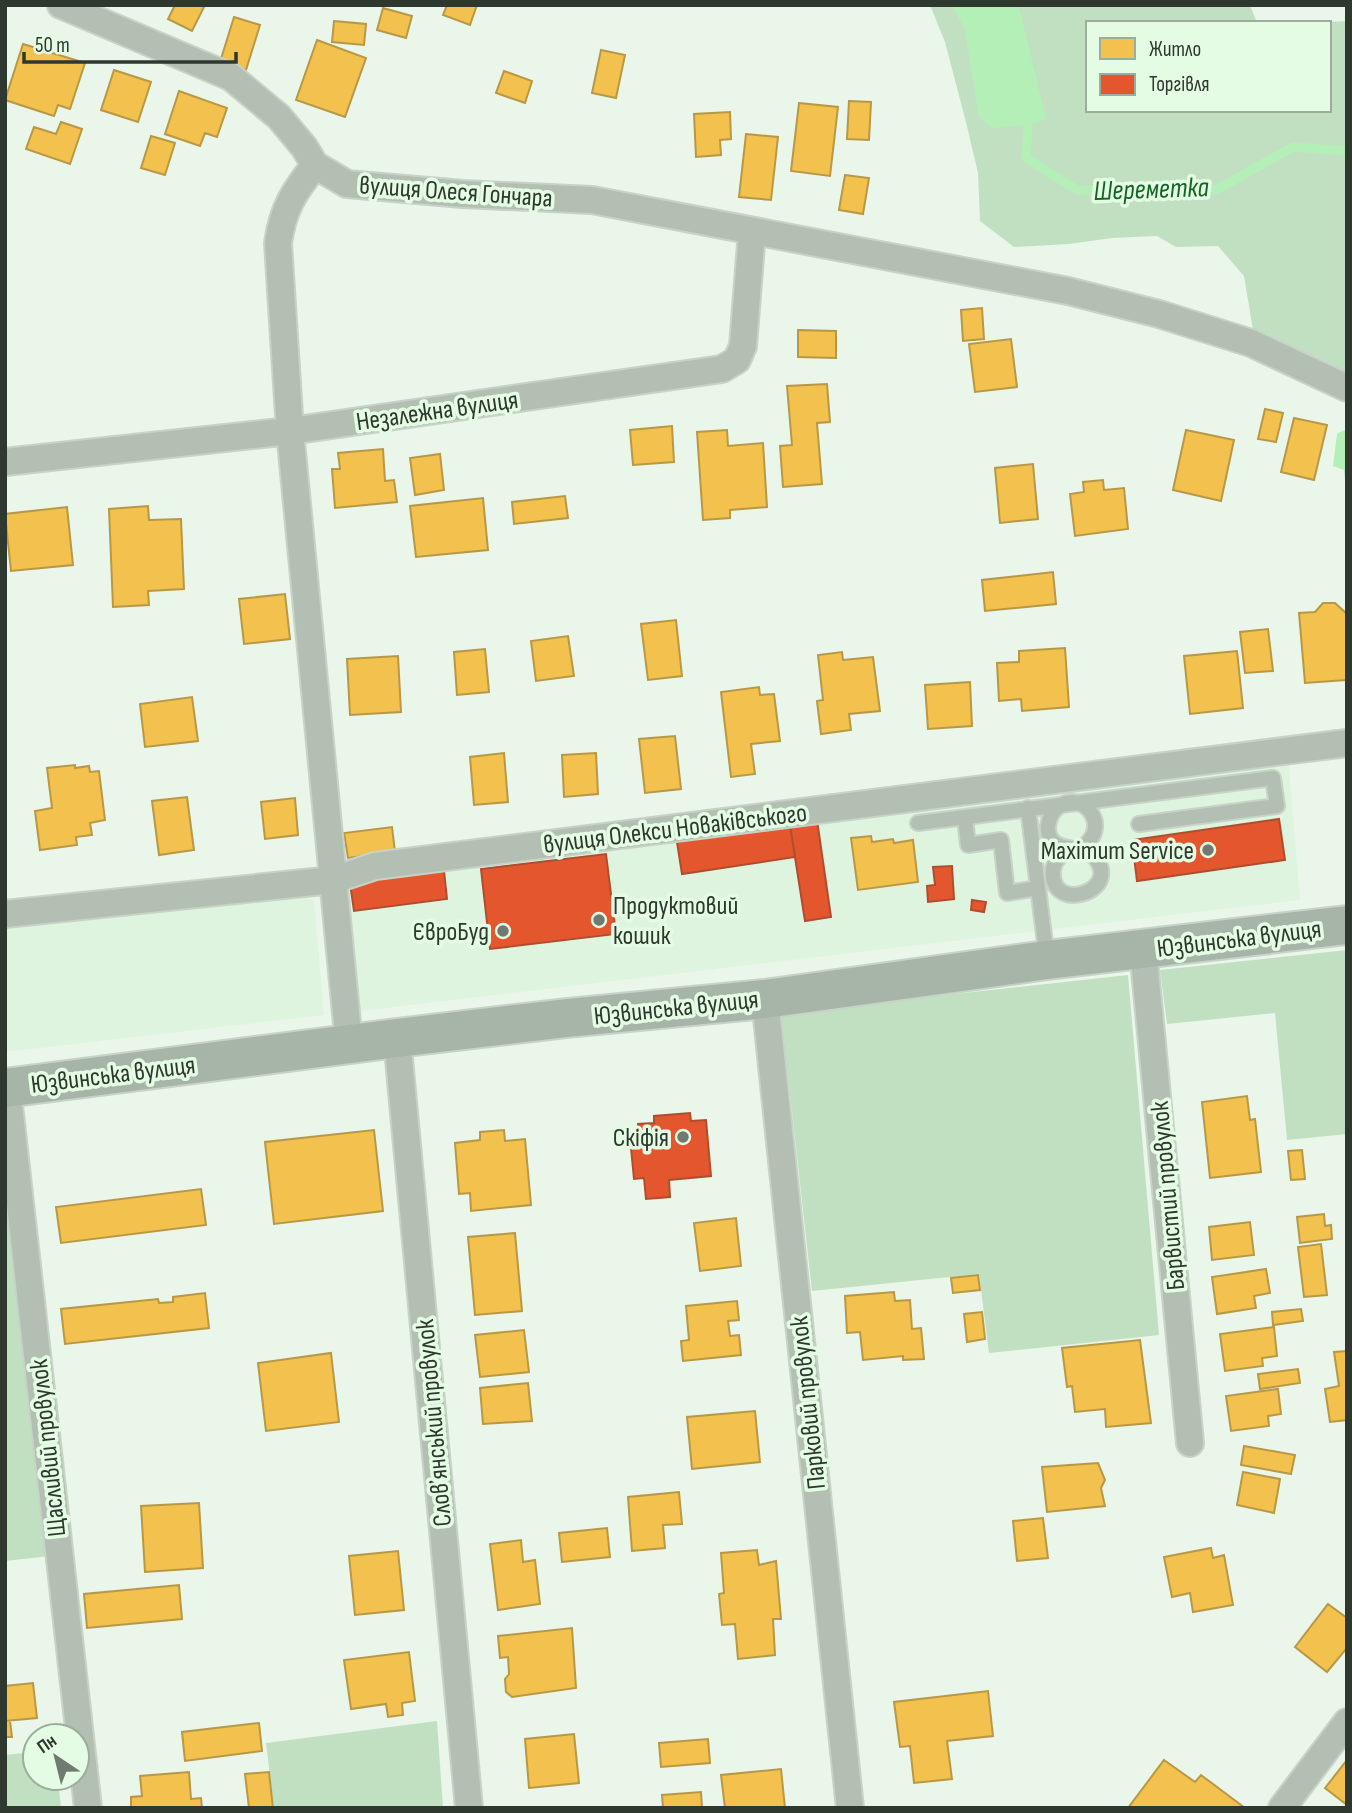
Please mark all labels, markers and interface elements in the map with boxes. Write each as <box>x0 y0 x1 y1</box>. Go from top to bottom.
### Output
scale bar <box>24 21 236 65</box>
legend <box>1086 21 1331 112</box>
text: 50 m <box>35 33 70 58</box>
text: Житло <box>1149 37 1201 62</box>
text: Торгівля <box>1149 72 1210 97</box>
street label: вулиця Олеся Гончара <box>358 170 554 215</box>
water label: Шереметка <box>1093 171 1210 208</box>
street label: Незалежна вулиця <box>354 385 520 438</box>
street label: вулиця Олекси Новаківського <box>542 798 809 861</box>
place label: Maximum Service <box>1041 836 1194 867</box>
marker: Maximum Service <box>1200 842 1216 858</box>
place label: Продуктовий кошик <box>613 891 738 952</box>
marker: Продуктовий кошик <box>591 912 607 928</box>
street label: Юзвинська вулиця <box>1155 914 1323 965</box>
place label: ЄвроБуд <box>413 917 489 948</box>
marker: ЄвроБуд <box>495 923 511 939</box>
street label: Юзвинська вулиця <box>592 984 760 1033</box>
street label: Юзвинська вулиця <box>29 1050 197 1101</box>
street label: Барвистий провулок <box>1145 1100 1192 1292</box>
place label: Скіфія <box>613 1123 669 1154</box>
marker: Скіфія <box>675 1129 691 1145</box>
street label: Парковий провулок <box>784 1315 833 1491</box>
street label: Словʼянський провулок <box>410 1318 459 1528</box>
street label: Щасливий провулок <box>24 1357 73 1538</box>
north arrow <box>21 1722 91 1792</box>
text: Пн <box>33 1730 61 1759</box>

